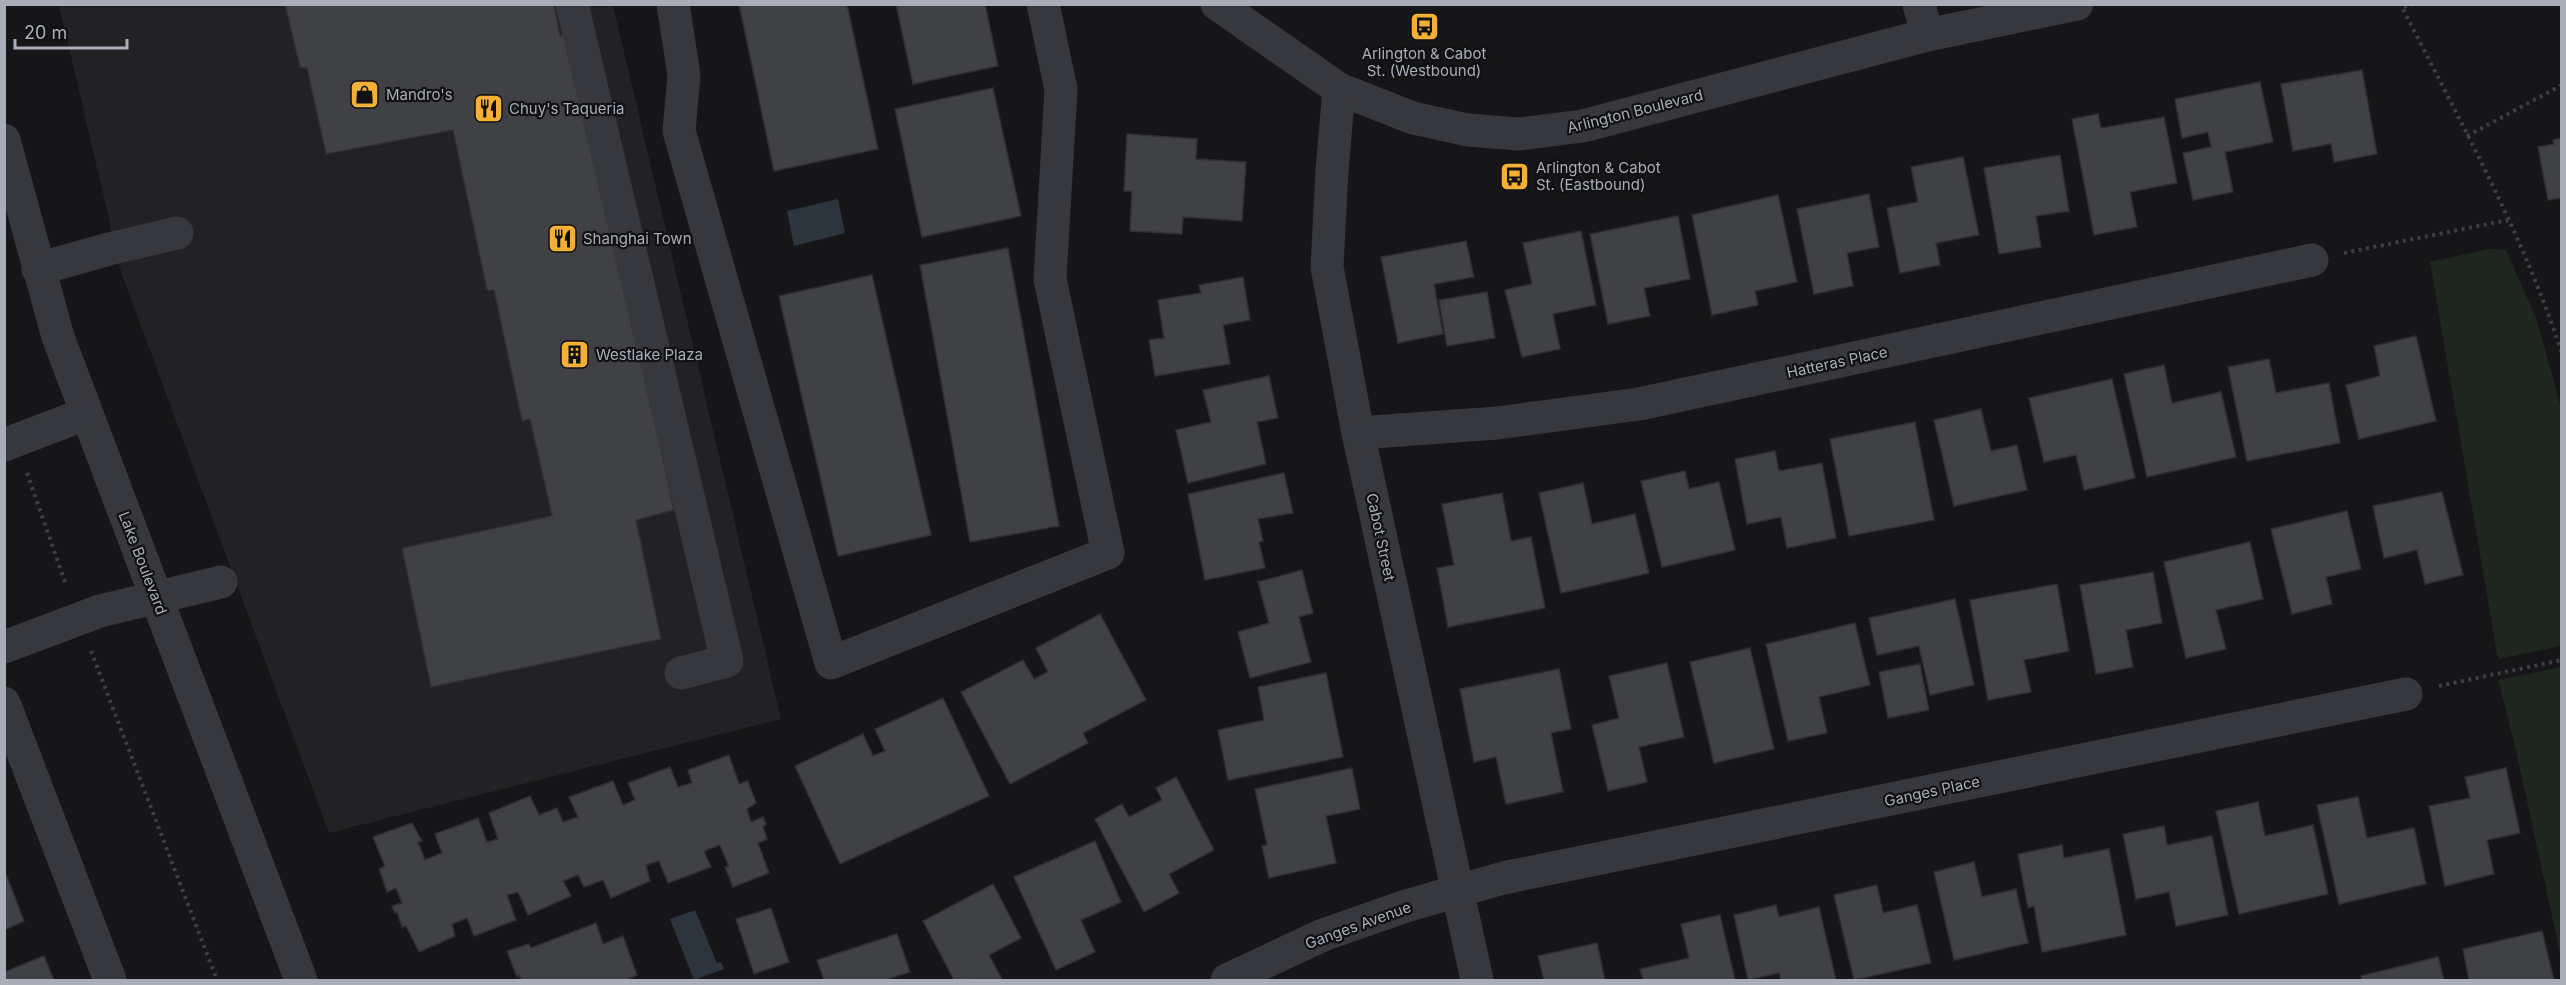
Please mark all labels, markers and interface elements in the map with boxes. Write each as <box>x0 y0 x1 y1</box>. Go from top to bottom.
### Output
bus stop icon: Arlington & Cabot St. (Westbound) <box>1408 10 1440 42</box>
scale bar <box>15 12 128 50</box>
text: 20 m <box>24 22 67 43</box>
place label: Arlington & Cabot St. (Westbound) <box>1362 44 1486 80</box>
shop icon: Mandro's <box>349 78 381 110</box>
place label: Mandro's <box>386 85 453 104</box>
street label: Arlington Boulevard <box>1565 85 1705 137</box>
restaurant icon: Chuy's Taqueria <box>472 92 504 124</box>
place label: Chuy's Taqueria <box>509 99 625 118</box>
place label: Arlington & Cabot St. (Eastbound) <box>1536 158 1661 194</box>
bus stop icon: Arlington & Cabot St. (Eastbound) <box>1499 160 1531 192</box>
restaurant icon: Shanghai Town <box>546 222 578 254</box>
place label: Shanghai Town <box>583 229 692 248</box>
building icon: Westlake Plaza <box>559 338 591 370</box>
street label: Hatteras Place <box>1785 342 1889 382</box>
place label: Westlake Plaza <box>596 345 703 364</box>
street label: Cabot Street <box>1362 491 1400 583</box>
street label: Lake Boulevard <box>115 509 171 617</box>
street label: Ganges Place <box>1882 772 1982 810</box>
street label: Ganges Avenue <box>1302 897 1414 953</box>

